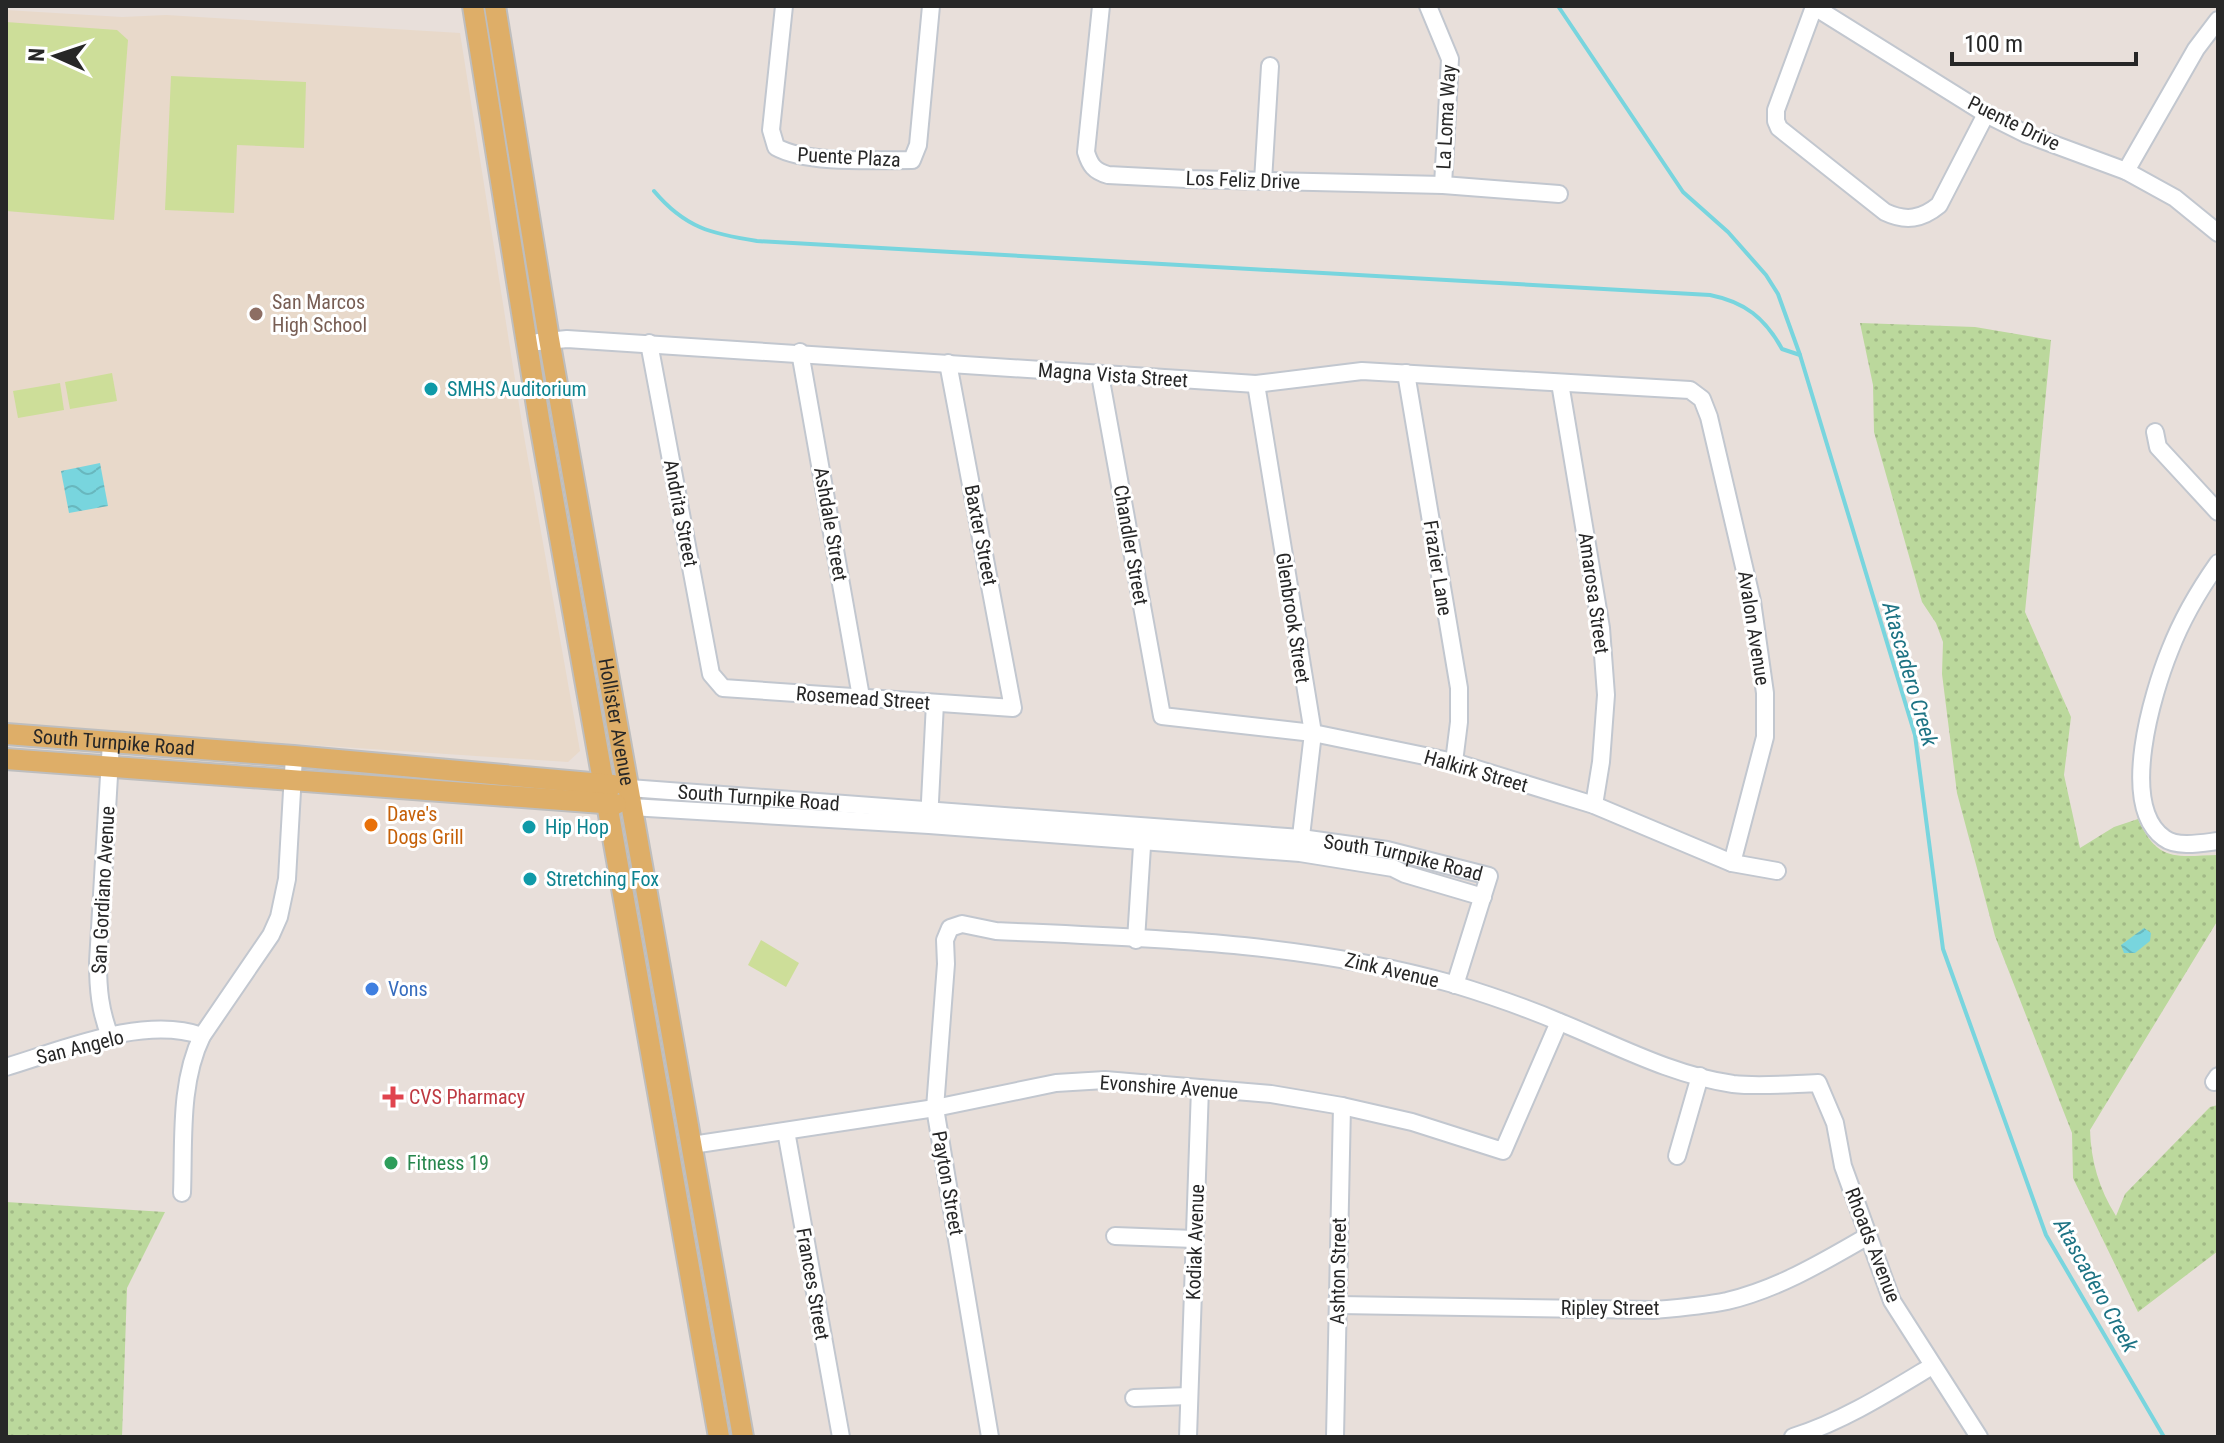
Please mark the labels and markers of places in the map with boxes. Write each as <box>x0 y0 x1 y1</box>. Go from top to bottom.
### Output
place label: San Marcos High School <box>272 290 367 337</box>
marker: San Marcos High School <box>247 305 265 323</box>
place label: SMHS Auditorium <box>447 377 587 401</box>
marker: SMHS Auditorium <box>422 380 440 398</box>
place label: Dave's Dogs Grill <box>387 802 464 849</box>
place label: Hip Hop <box>545 815 609 839</box>
marker: Dave's Dogs Grill <box>362 816 380 834</box>
marker: Hip Hop <box>520 818 538 836</box>
place label: Stretching Fox <box>546 867 659 891</box>
marker: Stretching Fox <box>521 870 539 888</box>
place label: Vons <box>388 977 428 1001</box>
marker: Vons <box>363 980 381 998</box>
place label: CVS Pharmacy <box>409 1085 525 1109</box>
marker: CVS Pharmacy <box>384 1088 402 1106</box>
place label: Fitness 19 <box>407 1151 489 1175</box>
marker: Fitness 19 <box>382 1154 400 1172</box>

